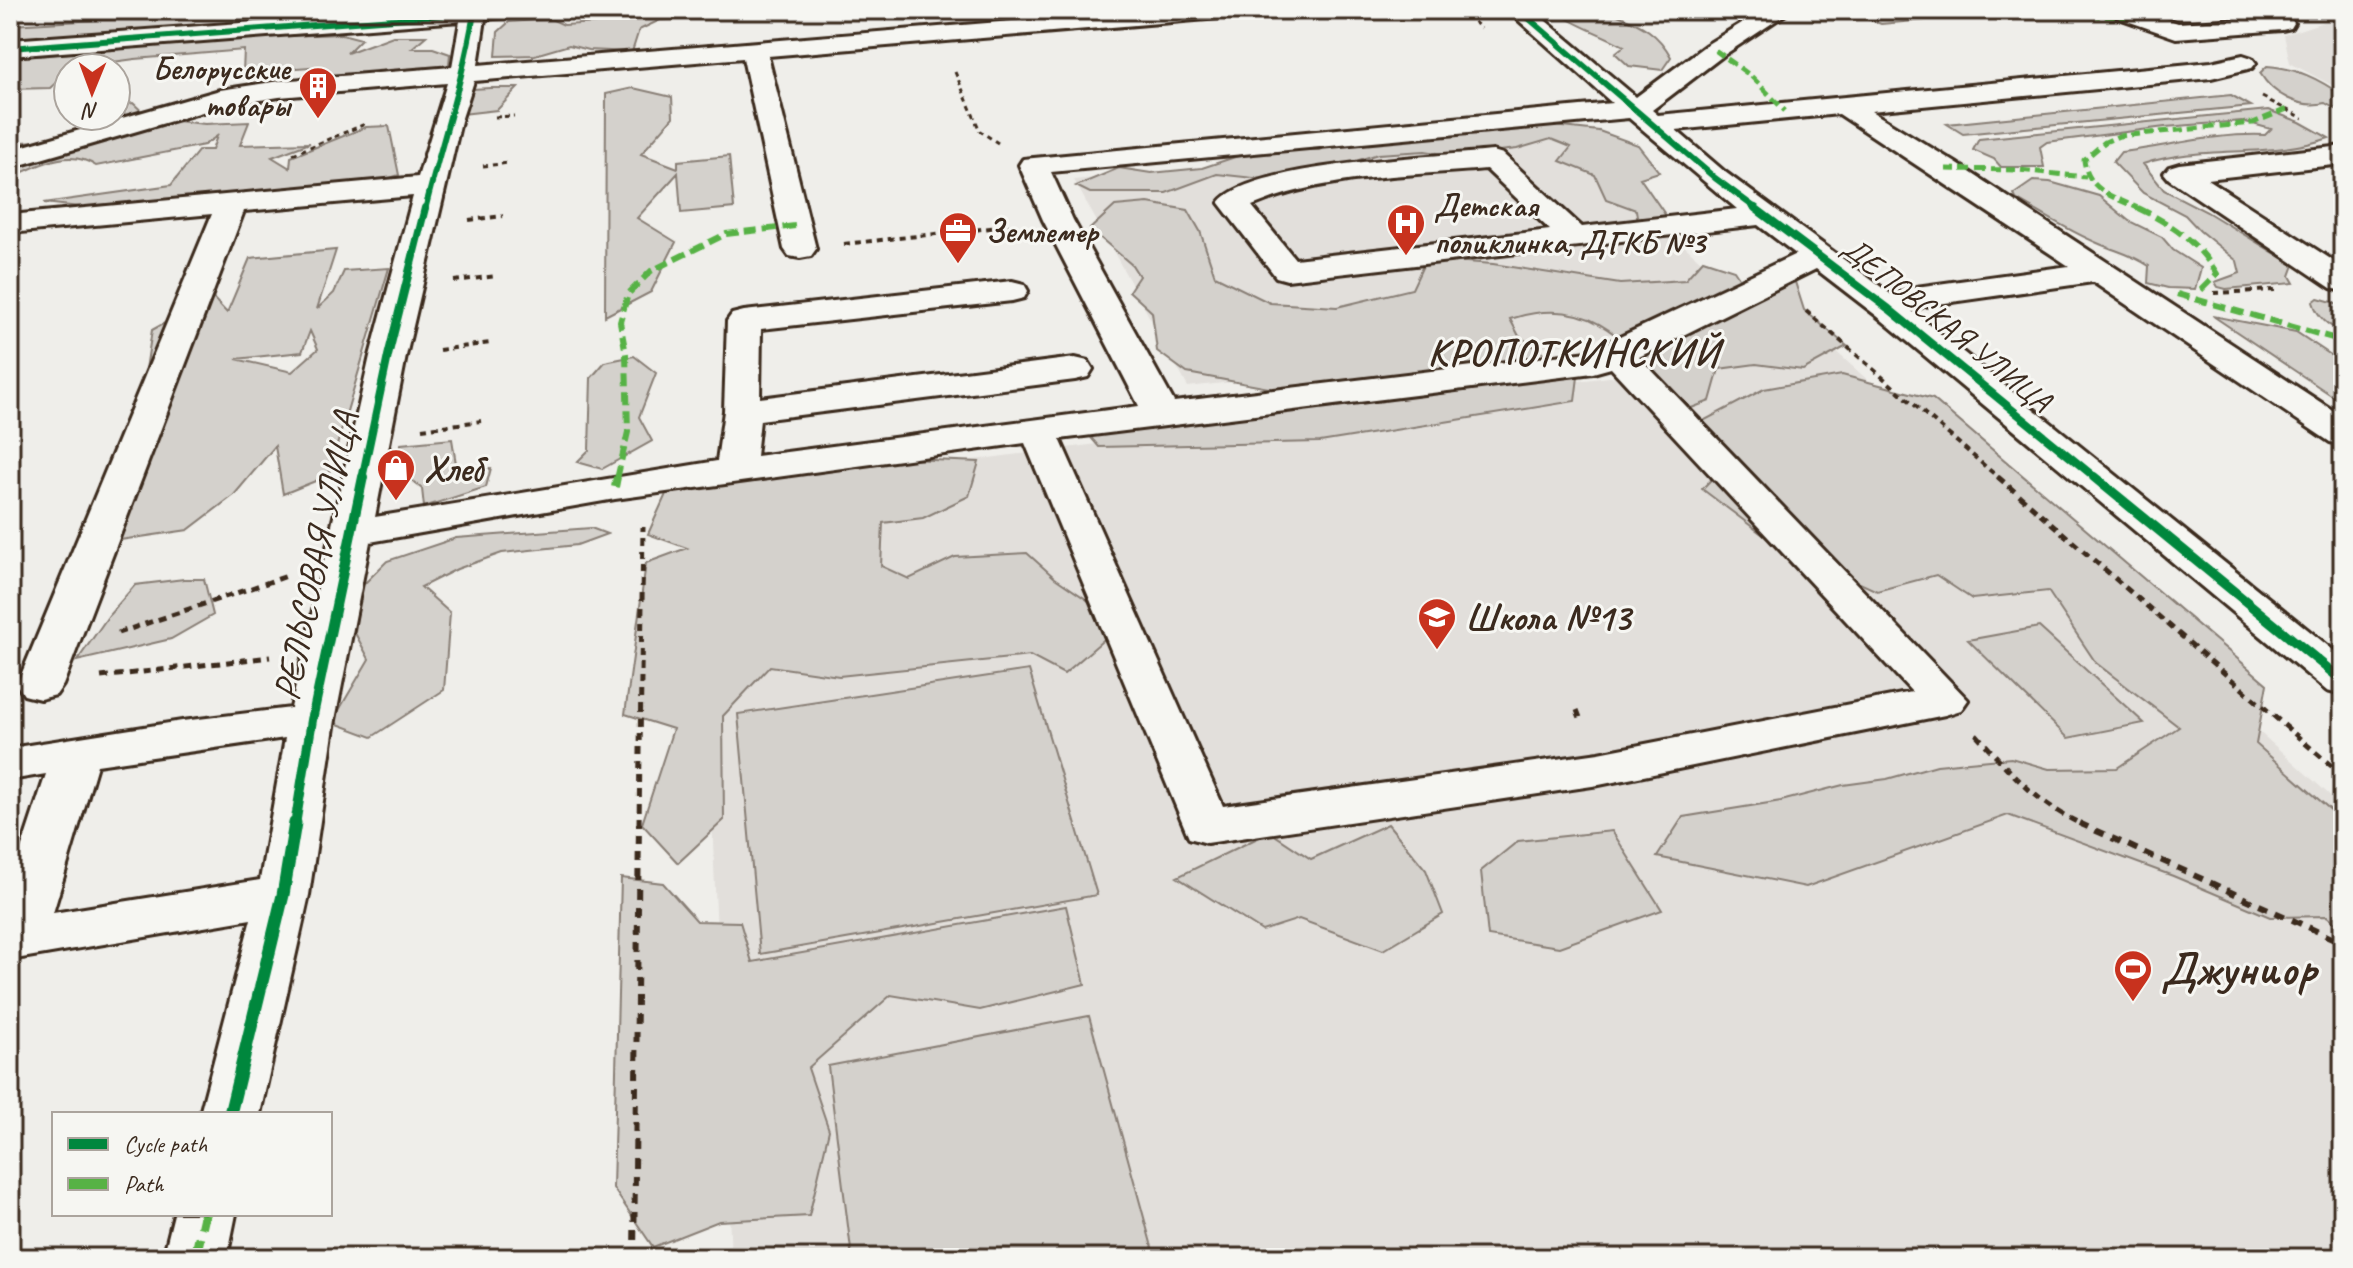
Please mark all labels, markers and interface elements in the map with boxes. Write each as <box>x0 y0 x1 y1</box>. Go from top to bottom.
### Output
place label: Белорусские товары <box>152 48 293 126</box>
north arrow <box>52 52 132 132</box>
building icon: Белорусские товары <box>297 65 339 120</box>
text: N <box>81 97 99 125</box>
place label: Детская поликлинка, ДГКБ №3 <box>1434 185 1708 263</box>
hospital icon: Детская поликлинка, ДГКБ №3 <box>1385 202 1427 257</box>
office icon: Землемер <box>937 210 979 265</box>
place label: Землемер <box>986 211 1100 252</box>
street label: ДЕПОВСКАЯ УЛИЦА <box>1834 227 2061 422</box>
district label: КРОПОТКИНСКИЙ <box>1428 329 1725 376</box>
street label: РЕЛЬСОВАЯ УЛИЦА <box>263 406 370 704</box>
place label: Хлеб <box>424 445 489 492</box>
shop icon: Хлеб <box>375 447 417 502</box>
place label: Школа №13 <box>1465 594 1634 641</box>
school or university icon: Школа №13 <box>1416 596 1458 651</box>
place label: Джуниор <box>2161 940 2319 998</box>
sports icon: Джуниор <box>2112 948 2154 1003</box>
legend <box>52 1112 332 1216</box>
text: Cycle path <box>124 1129 208 1159</box>
text: Path <box>124 1169 165 1199</box>

